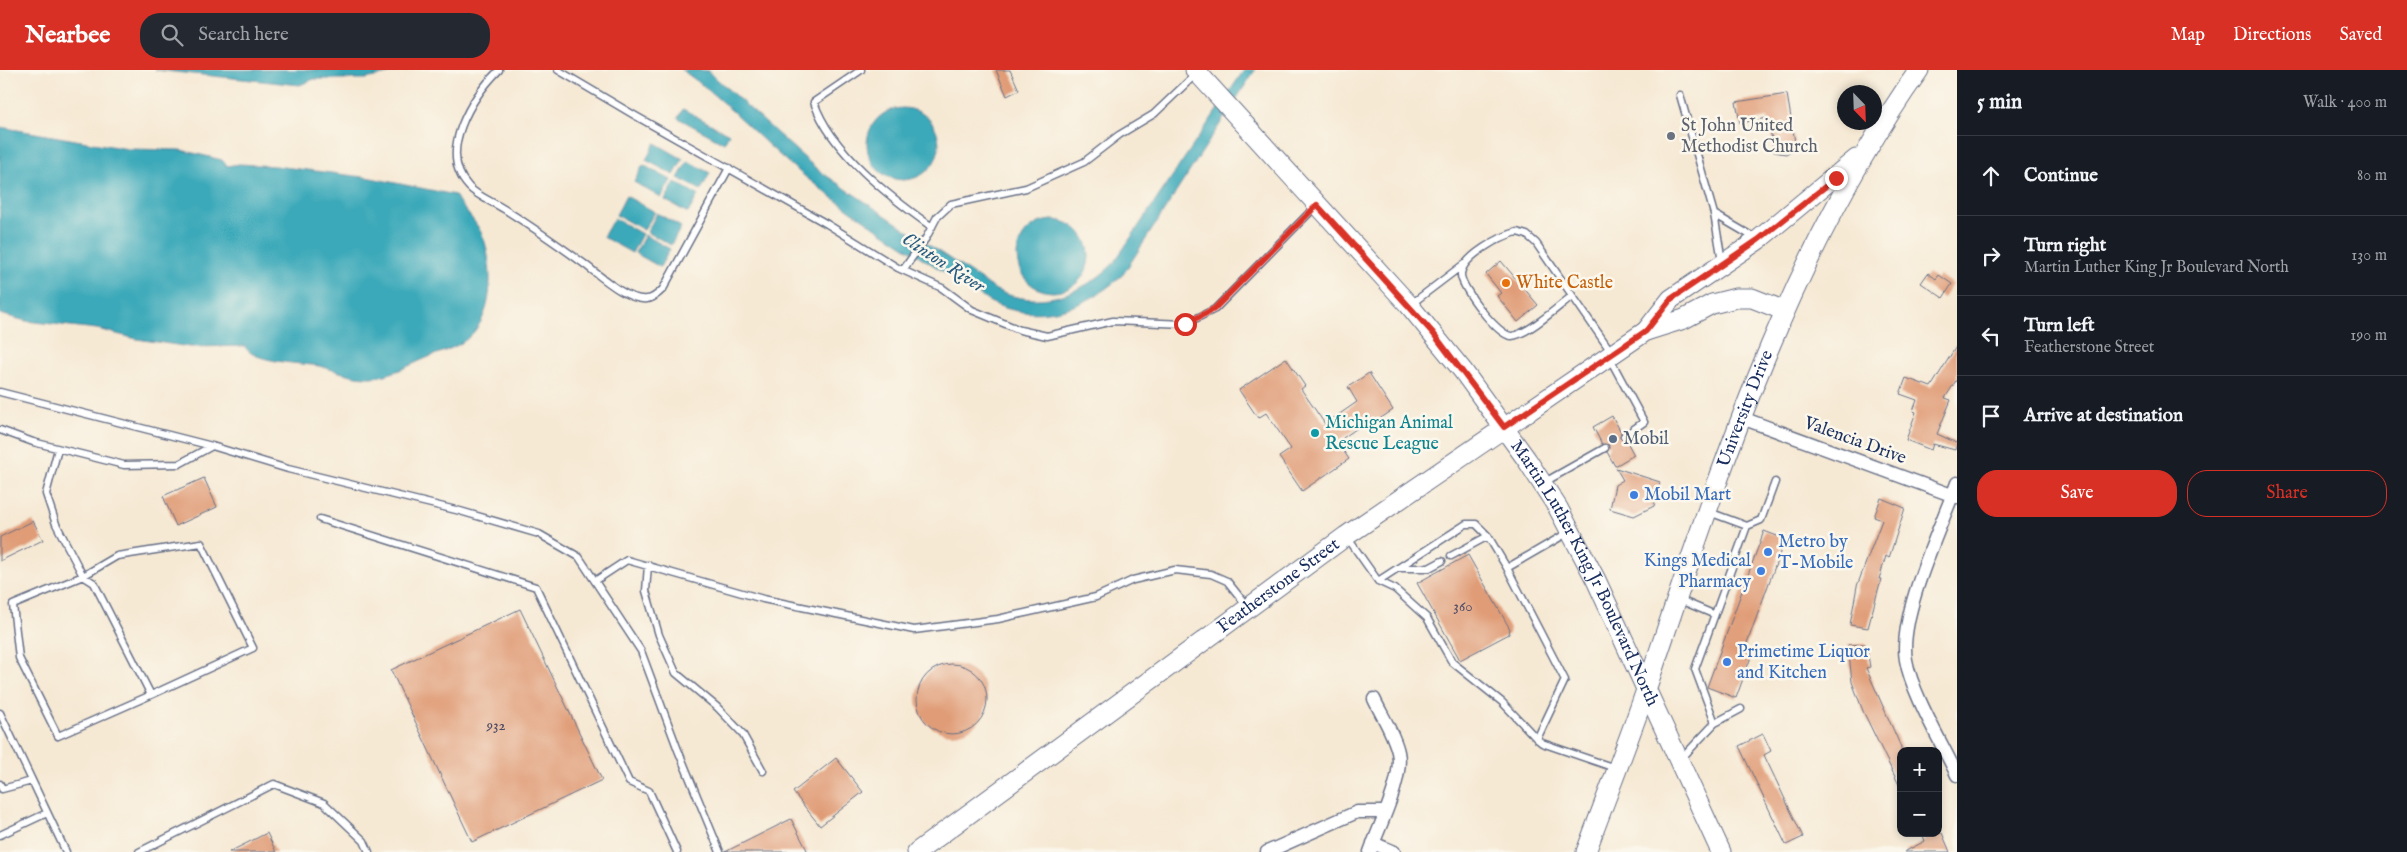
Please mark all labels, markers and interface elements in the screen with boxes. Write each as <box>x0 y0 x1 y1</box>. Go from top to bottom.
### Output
search box <box>140 13 490 58</box>
text: Nearbee <box>25 20 110 51</box>
icon: search <box>158 21 186 49</box>
text: Search here <box>198 23 289 47</box>
text: Map <box>2171 24 2205 47</box>
text: Directions <box>2233 24 2311 47</box>
text: Saved <box>2339 24 2382 47</box>
north arrow <box>1837 85 1882 130</box>
text: 5 min <box>1977 89 2022 116</box>
text: Walk · 400 m <box>2303 93 2387 113</box>
place label: St John United Methodist Church <box>1681 115 1818 159</box>
marker: St John United Methodist Church <box>1665 130 1677 142</box>
icon: ahead <box>1977 162 2005 190</box>
text: Continue <box>2024 164 2098 188</box>
text: 80 m <box>2357 166 2387 186</box>
route end <box>1825 167 1848 190</box>
water label: Clinton River <box>897 227 990 299</box>
text: Turn right <box>2024 234 2106 258</box>
icon: right <box>1977 242 2005 270</box>
text: 130 m <box>2351 246 2387 266</box>
text: Martin Luther King Jr Boulevard North <box>2024 258 2289 278</box>
place label: White Castle <box>1516 272 1613 295</box>
marker: White Castle <box>1500 277 1512 289</box>
route start <box>1174 313 1197 336</box>
text: Turn left <box>2024 314 2095 338</box>
icon: left <box>1977 322 2005 350</box>
text: 190 m <box>2350 326 2387 346</box>
text: Featherstone Street <box>2024 338 2154 358</box>
street label: University Drive <box>1712 347 1779 471</box>
icon: arrive <box>1977 402 2005 430</box>
text: Arrive at destination <box>2024 404 2183 428</box>
place label: Michigan Animal Rescue League <box>1325 412 1453 456</box>
street label: Valencia Drive <box>1800 412 1909 470</box>
marker: Michigan Animal Rescue League <box>1309 427 1321 439</box>
place label: Mobil <box>1623 428 1669 451</box>
marker: Mobil <box>1607 433 1619 445</box>
street label: Martin Luther King Jr Boulevard North <box>1505 436 1664 710</box>
button: Save <box>1977 470 2177 517</box>
button: Share <box>2187 470 2387 517</box>
place label: Mobil Mart <box>1644 484 1731 507</box>
marker: Mobil Mart <box>1628 489 1640 501</box>
place label: Metro by T-Mobile <box>1778 531 1853 575</box>
street label: Featherstone Street <box>1213 533 1344 638</box>
marker: Metro by T-Mobile <box>1762 546 1774 558</box>
place label: Kings Medical Pharmacy <box>1644 550 1751 594</box>
marker: Kings Medical Pharmacy <box>1755 565 1767 577</box>
house number: 360 <box>1453 597 1473 616</box>
place label: Primetime Liquor and Kitchen <box>1737 641 1870 685</box>
marker: Primetime Liquor and Kitchen <box>1721 656 1733 668</box>
house number: 932 <box>485 716 506 735</box>
map controls <box>1897 747 1942 837</box>
button: + <box>1897 747 1942 792</box>
button: − <box>1897 792 1942 837</box>

